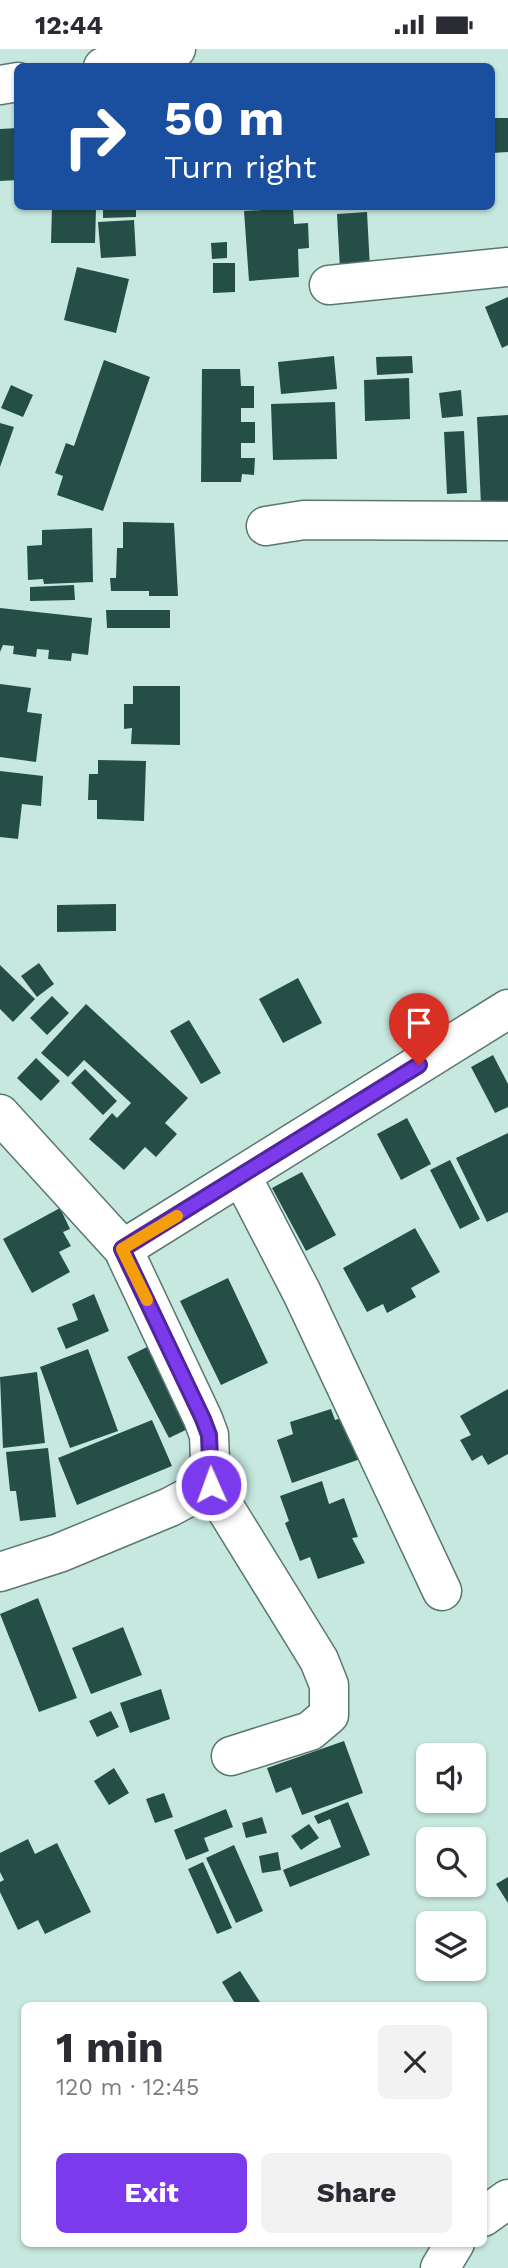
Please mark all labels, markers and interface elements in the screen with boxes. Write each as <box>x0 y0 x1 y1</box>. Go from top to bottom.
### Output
text: 12:44 <box>35 10 103 40</box>
text: 50 m <box>164 89 284 147</box>
icon: right <box>49 91 140 182</box>
text: Turn right <box>164 148 316 186</box>
pin <box>389 993 449 1065</box>
icon: arrive <box>400 1004 438 1042</box>
position arrow <box>174 1448 248 1522</box>
map controls <box>416 1743 486 1981</box>
button: sound <box>416 1743 486 1813</box>
button: search <box>416 1827 486 1897</box>
button: layers <box>416 1911 486 1981</box>
text: 1 min <box>56 2023 164 2072</box>
button: close <box>378 2025 452 2099</box>
text: 120 m · 12:45 <box>56 2074 200 2101</box>
button: Exit <box>56 2153 247 2233</box>
button: Share <box>261 2153 452 2233</box>

